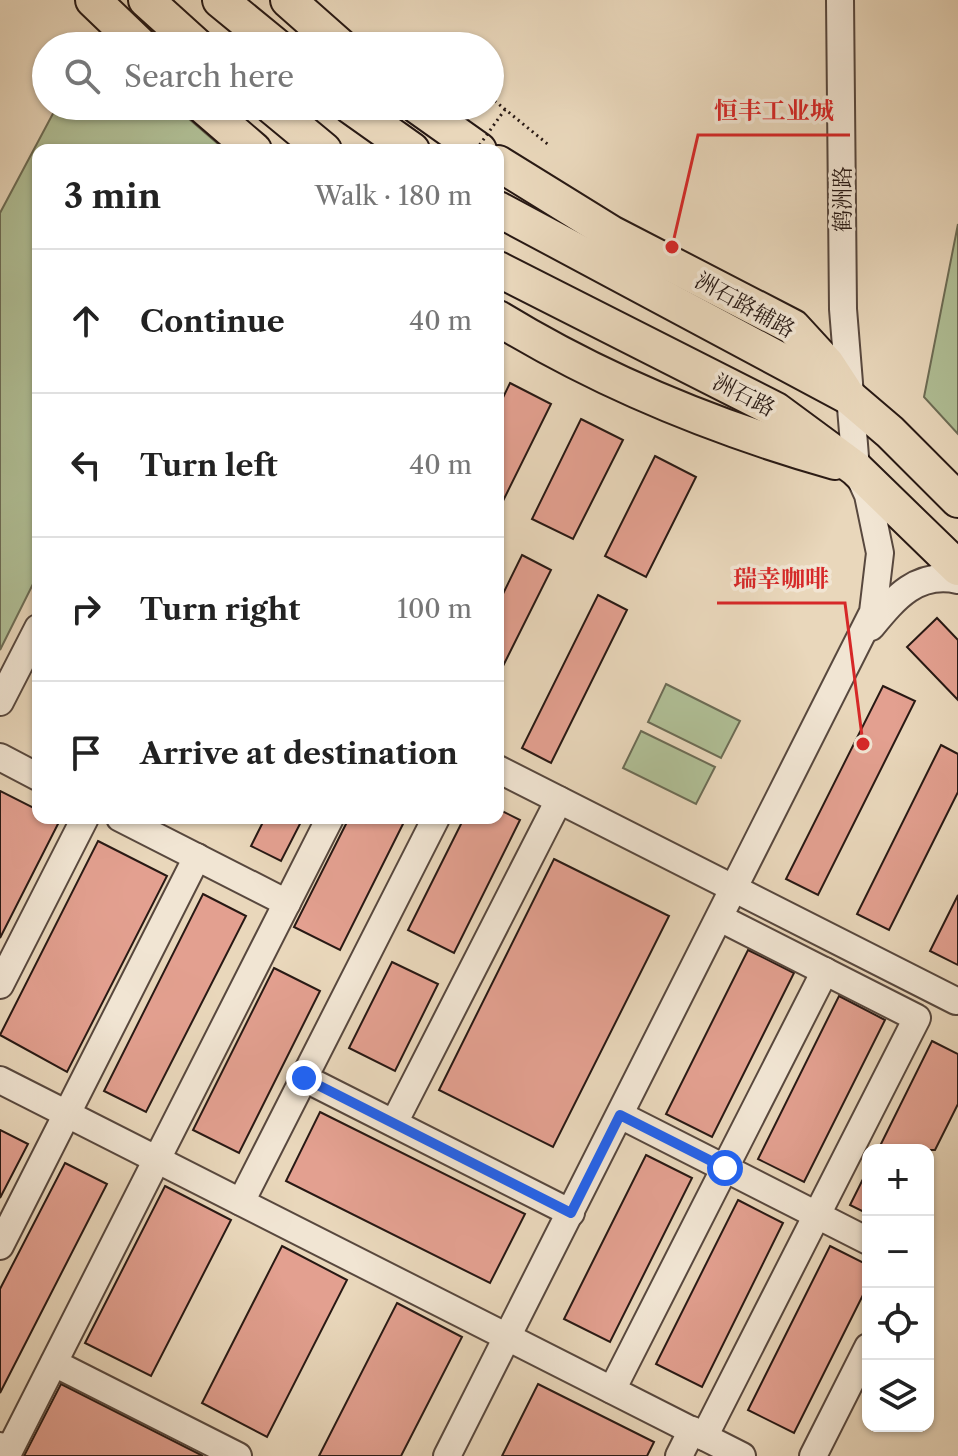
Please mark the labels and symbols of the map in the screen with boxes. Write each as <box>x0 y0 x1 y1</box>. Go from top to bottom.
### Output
callout: 恒丰工业城 <box>698 87 850 135</box>
text: 恒丰工业城 <box>714 96 834 125</box>
street label: 鹤洲路 <box>829 166 856 232</box>
street label: 洲石路辅路 <box>690 267 800 343</box>
street label: 洲石路 <box>708 368 780 422</box>
callout: 瑞幸咖啡 <box>717 555 845 603</box>
text: 瑞幸咖啡 <box>733 564 829 593</box>
route end <box>286 1060 322 1096</box>
route start <box>707 1150 743 1186</box>

